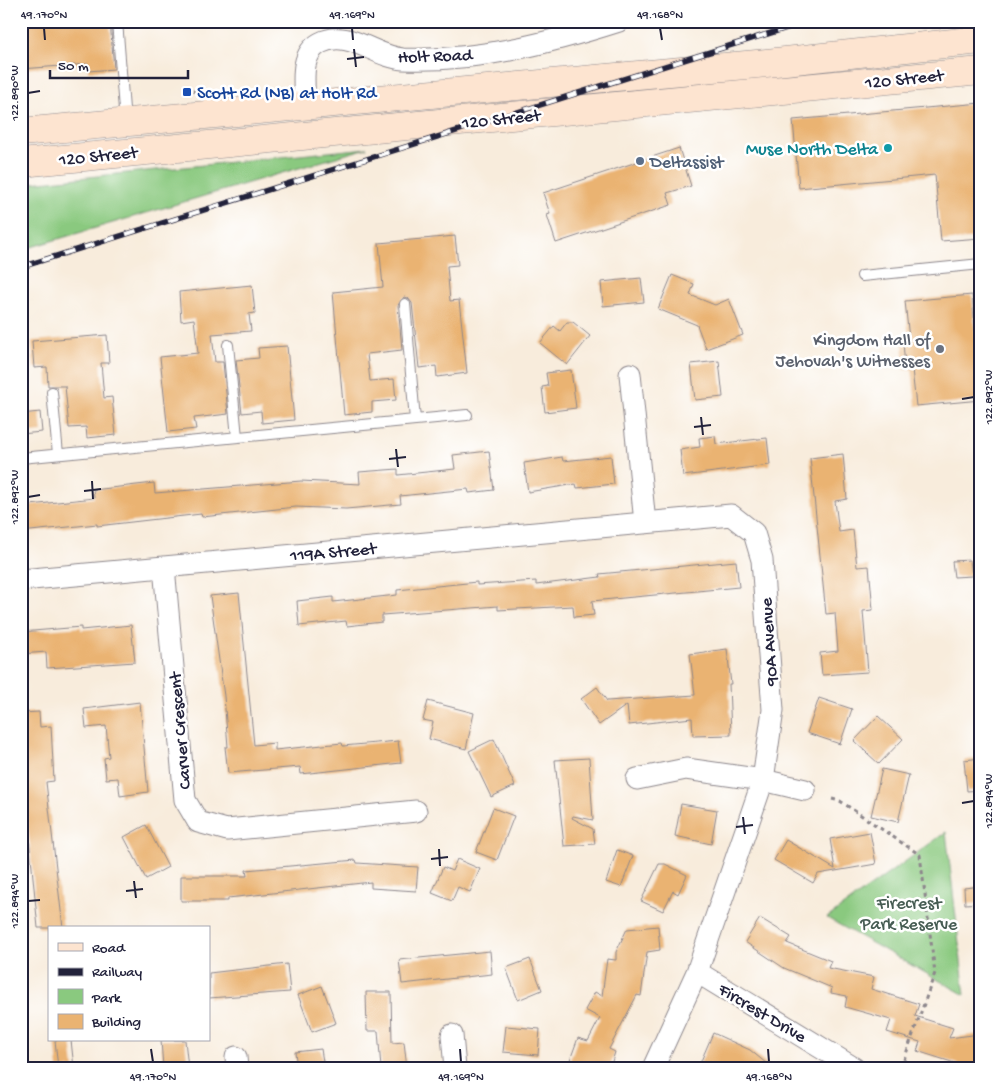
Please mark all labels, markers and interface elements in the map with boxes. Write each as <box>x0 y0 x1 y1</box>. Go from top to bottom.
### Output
text: 49.170°N <box>21 9 67 23</box>
text: 49.169°N <box>329 9 375 23</box>
text: 49.168°N <box>637 9 683 23</box>
street label: Holt Road <box>397 46 474 69</box>
scale bar <box>50 48 188 80</box>
text: 50 m <box>58 58 89 76</box>
text: 122.890°W <box>9 65 23 122</box>
street label: 120 Street <box>863 66 946 95</box>
place label: Scott Rd (NB) at Holt Rd <box>197 84 378 105</box>
marker: Scott Rd (NB) at Holt Rd <box>181 86 193 98</box>
street label: 120 Street <box>460 106 543 135</box>
place label: Muse North Delta <box>746 140 879 161</box>
marker: Muse North Delta <box>882 142 894 154</box>
street label: 120 Street <box>57 143 140 172</box>
place label: Deltassist <box>649 153 725 174</box>
marker: Deltassist <box>634 155 646 167</box>
place label: Kingdom Hall of Jehovah's Witnesses <box>776 331 931 373</box>
marker: Kingdom Hall of Jehovah's Witnesses <box>934 343 946 355</box>
text: 122.892°W <box>983 370 997 425</box>
text: 122.892°W <box>9 470 23 525</box>
street label: 119A Street <box>288 539 379 568</box>
street label: 90A Avenue <box>757 596 784 688</box>
street label: Carver Crescent <box>166 670 197 790</box>
text: 122.894°W <box>983 774 997 829</box>
text: 122.894°W <box>9 874 23 929</box>
park label: Firecrest Park Reserve <box>860 894 958 936</box>
legend <box>48 926 210 1042</box>
text: Road <box>92 940 126 958</box>
text: Railway <box>92 964 143 982</box>
street label: Fircrest Drive <box>713 979 810 1049</box>
text: Park <box>91 990 122 1008</box>
text: Building <box>91 1014 141 1032</box>
text: 49.170°N <box>130 1071 176 1085</box>
text: 49.169°N <box>438 1071 484 1085</box>
text: 49.168°N <box>746 1071 792 1085</box>

